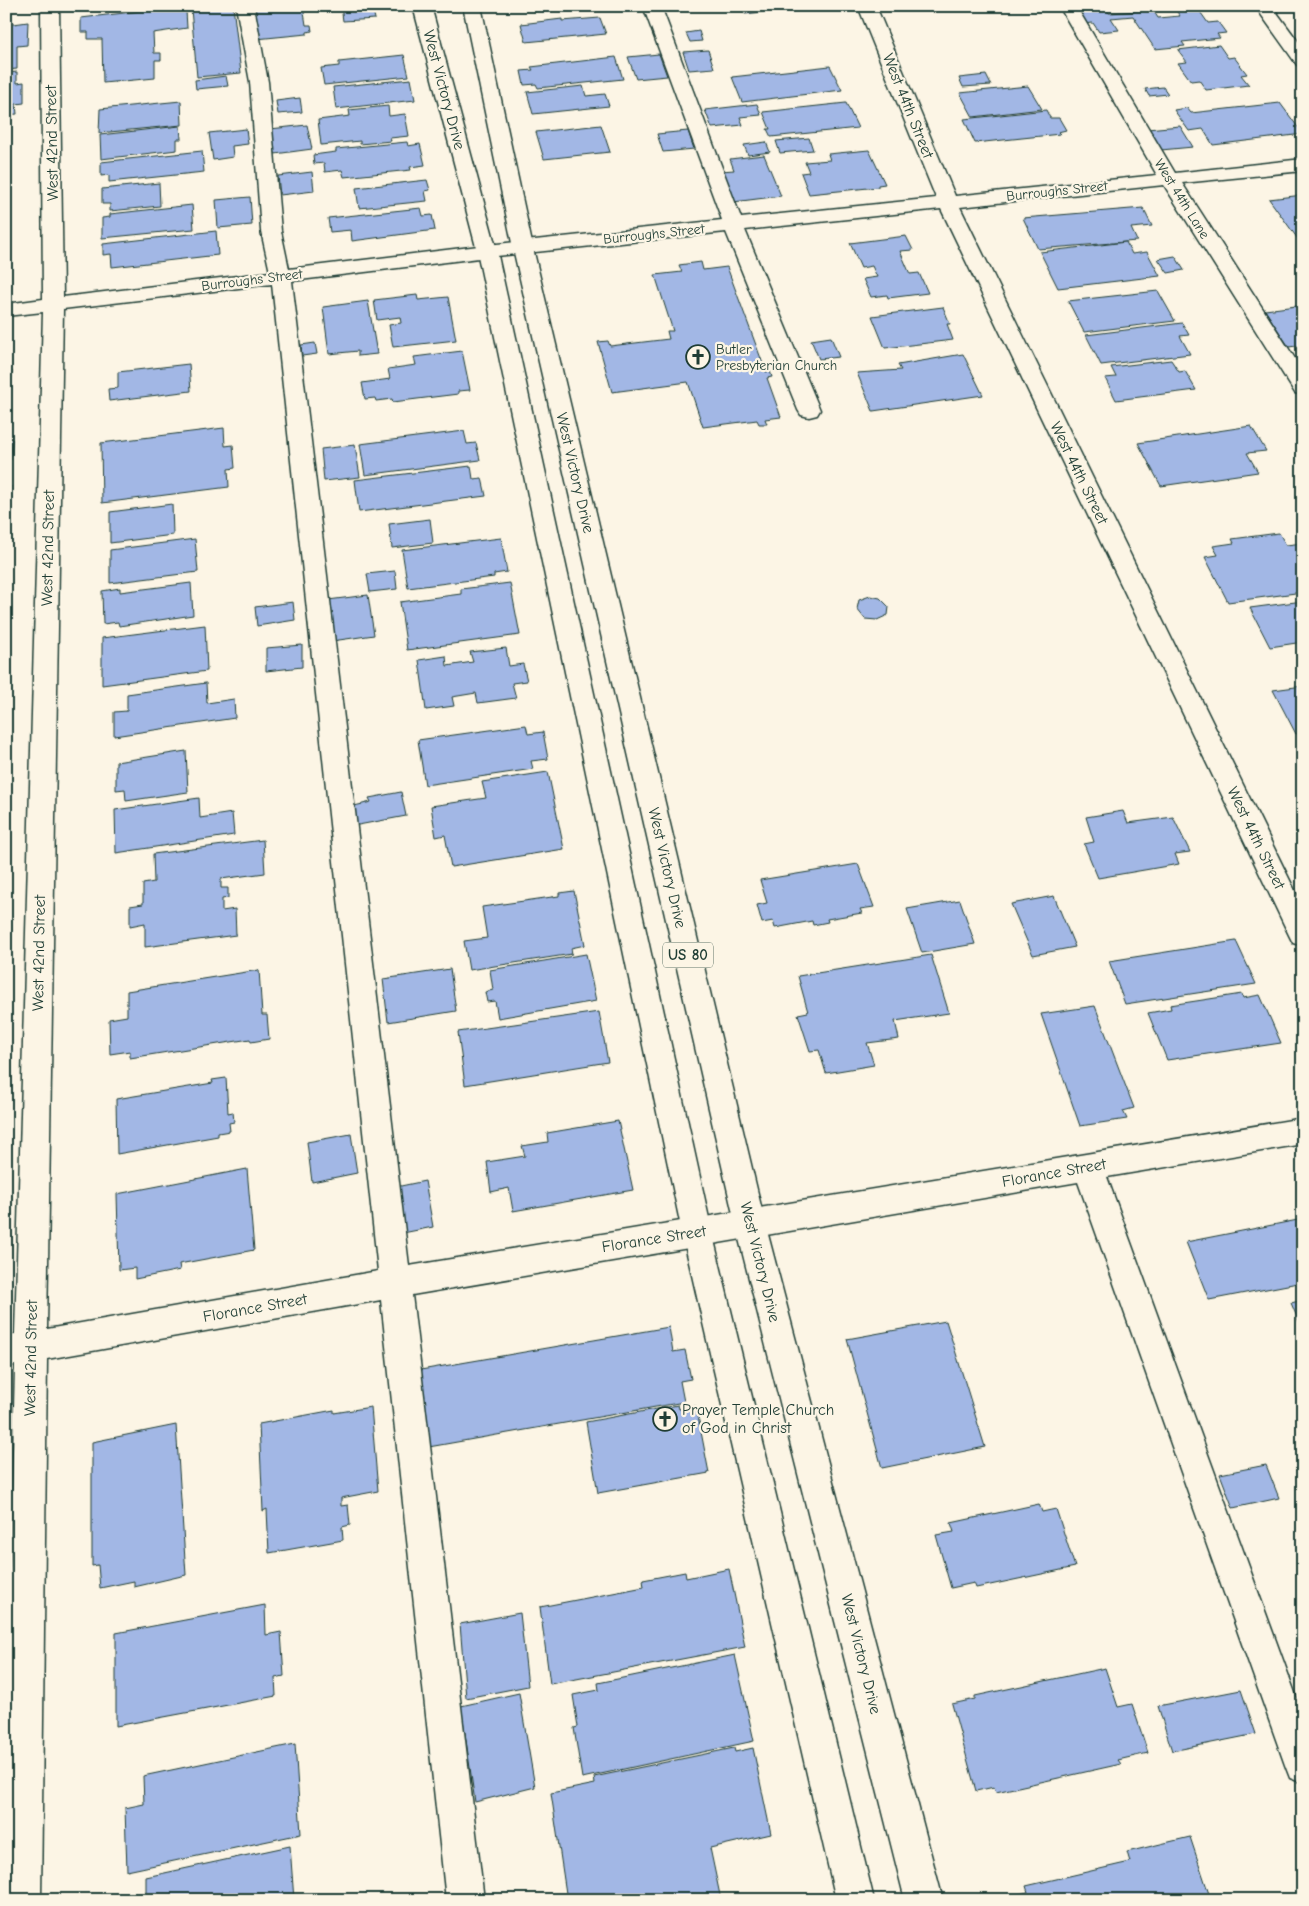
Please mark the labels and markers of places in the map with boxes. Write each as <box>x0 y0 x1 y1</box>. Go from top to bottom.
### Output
place label: Butler Presbyterian Church <box>716 341 837 374</box>
church icon: Butler Presbyterian Church <box>685 344 711 370</box>
place label: Prayer Temple Church of God in Christ <box>682 1401 834 1437</box>
church icon: Prayer Temple Church of God in Christ <box>652 1406 678 1432</box>

